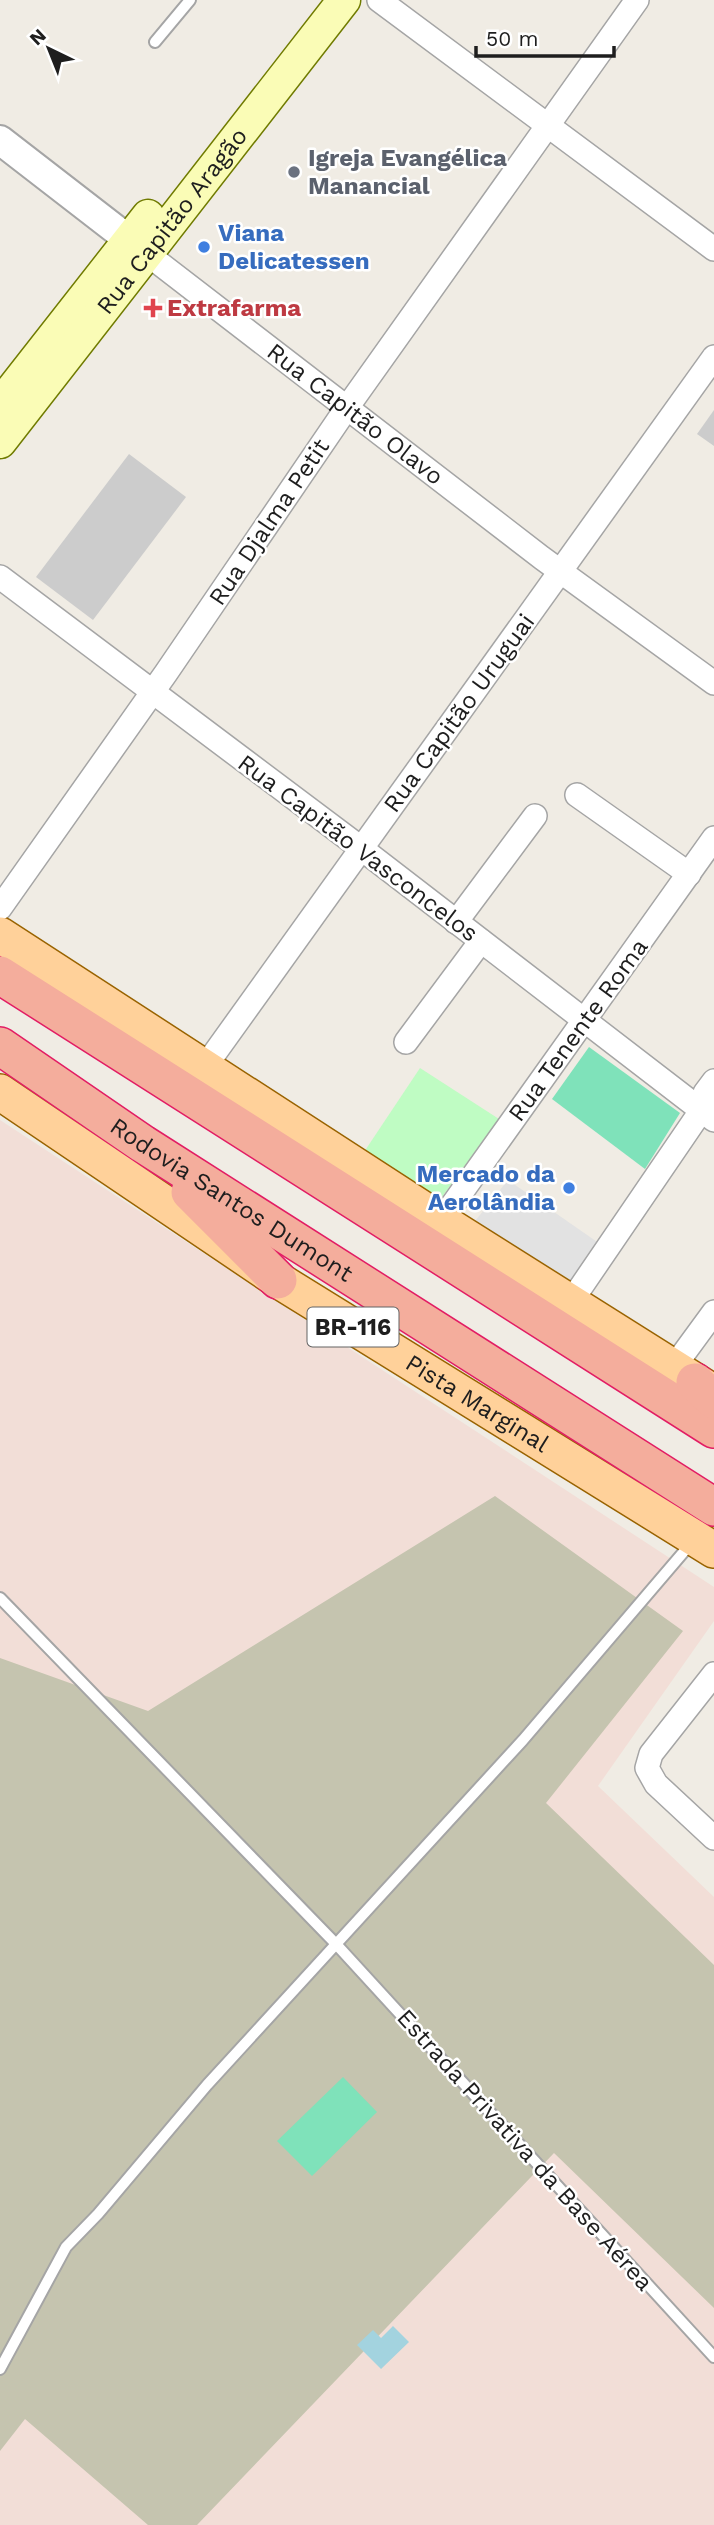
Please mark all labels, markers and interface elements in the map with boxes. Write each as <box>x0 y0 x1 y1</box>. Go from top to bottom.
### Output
north arrow <box>14 14 84 84</box>
scale bar <box>476 14 614 58</box>
text: N <box>25 24 51 50</box>
text: 50 m <box>486 26 538 51</box>
street label: Rua Capitão Aragão <box>91 122 253 320</box>
place label: Igreja Evangélica Manancial <box>308 144 507 200</box>
marker: Igreja Evangélica Manancial <box>286 164 302 180</box>
place label: Viana Delicatessen <box>218 219 370 275</box>
marker: Viana Delicatessen <box>196 239 212 255</box>
place label: Extrafarma <box>167 294 301 322</box>
marker: Extrafarma <box>145 300 161 316</box>
street label: Rua Capitão Olavo <box>261 337 449 491</box>
street label: Rua Djalma Petit <box>203 433 335 611</box>
street label: Rua Capitão Uruguai <box>378 608 540 818</box>
street label: Rua Capitão Vasconcelos <box>232 749 484 947</box>
street label: Rua Tenente Roma <box>502 933 654 1127</box>
street label: Rodovia Santos Dumont <box>105 1112 358 1288</box>
place label: Mercado da Aerolândia <box>417 1160 555 1216</box>
marker: Mercado da Aerolândia <box>561 1180 577 1196</box>
road number: BR-116 <box>308 1308 398 1346</box>
street label: Pista Marginal <box>401 1349 555 1459</box>
street label: Estrada Privativa da Base Aérea <box>391 2004 659 2296</box>

